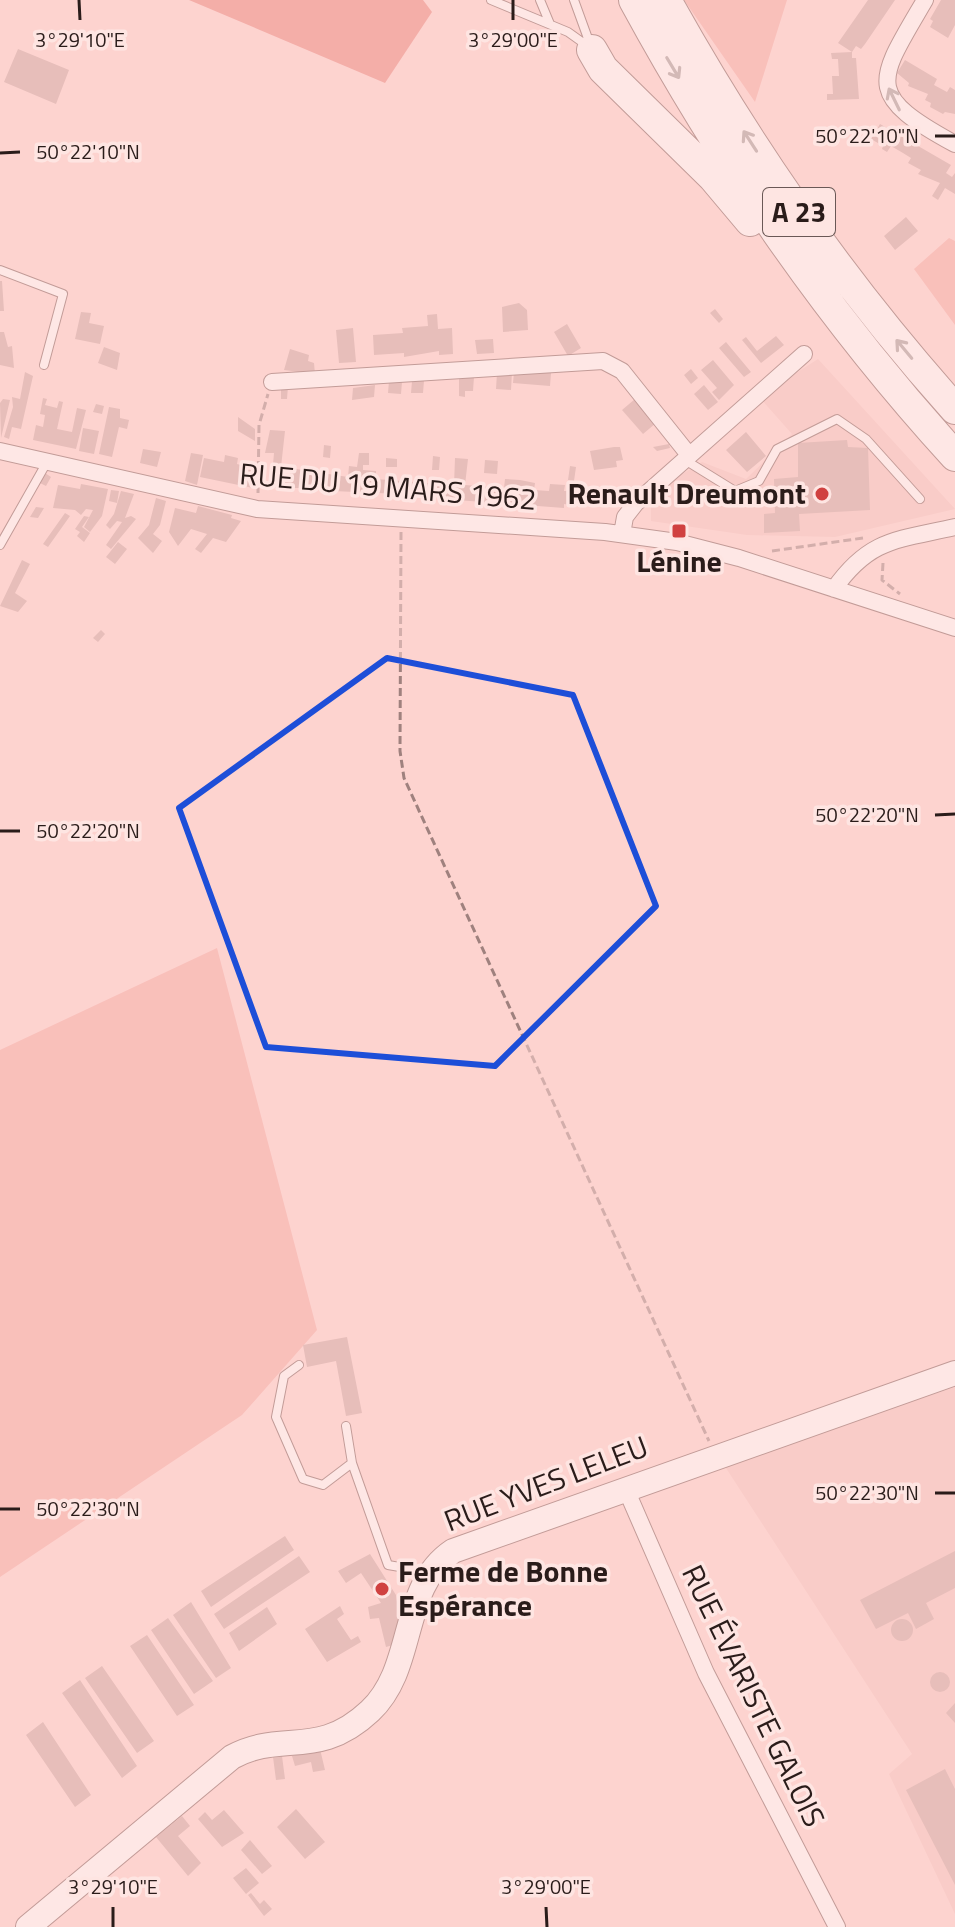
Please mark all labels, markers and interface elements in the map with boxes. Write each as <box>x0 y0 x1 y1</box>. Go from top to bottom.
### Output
text: 3°29'10"E <box>35 24 125 55</box>
text: 3°29'00"E <box>468 24 558 55</box>
one-way arrow <box>665 56 681 79</box>
one-way arrow <box>886 87 901 111</box>
text: 50°22'10"N <box>815 120 919 151</box>
one-way arrow <box>741 130 758 152</box>
text: 50°22'10"N <box>36 136 140 167</box>
road number: A 23 <box>763 188 835 236</box>
one-way arrow <box>895 339 913 360</box>
street label: RUE DU 19 MARS 1962 <box>238 450 539 522</box>
place label: Renault Dreumont <box>567 470 806 516</box>
marker: Renault Dreumont <box>813 485 831 503</box>
marker: Lénine <box>670 522 688 540</box>
place label: Lénine <box>636 538 722 584</box>
text: 50°22'20"N <box>815 799 919 830</box>
text: 50°22'20"N <box>36 815 140 846</box>
street label: RUE YVES LELEU <box>437 1423 654 1543</box>
text: 50°22'30"N <box>815 1477 919 1508</box>
text: 50°22'30"N <box>36 1493 140 1524</box>
place label: Ferme de Bonne Espérance <box>398 1548 608 1628</box>
street label: RUE ÉVARISTE GALOIS <box>670 1557 837 1835</box>
marker: Ferme de Bonne Espérance <box>373 1580 391 1598</box>
text: 3°29'10"E <box>68 1871 158 1902</box>
text: 3°29'00"E <box>501 1871 591 1902</box>

